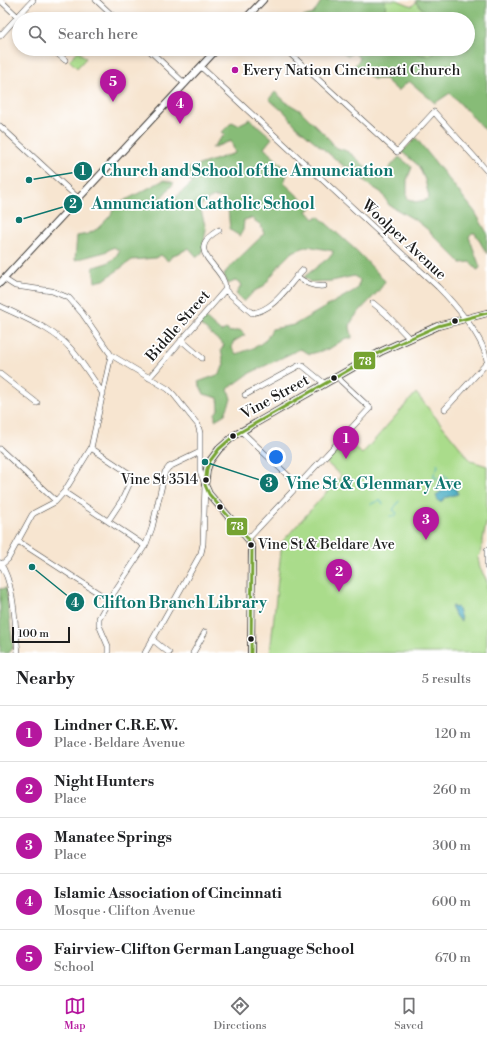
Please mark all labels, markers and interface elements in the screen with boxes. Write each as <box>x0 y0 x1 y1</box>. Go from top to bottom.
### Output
search box <box>12 12 475 56</box>
icon: search <box>26 23 48 45</box>
text: Search here <box>58 25 138 44</box>
place label: Every Nation Cincinnati Church <box>243 61 460 80</box>
marker: Every Nation Cincinnati Church <box>230 65 240 75</box>
pin: 5 <box>100 69 126 102</box>
pin: 4 <box>167 91 193 124</box>
callout: Church and School of the Annunciation <box>73 157 402 185</box>
text: Church and School of the Annunciation <box>101 161 393 181</box>
text: 1 <box>80 164 86 179</box>
callout: Annunciation Catholic School <box>63 190 323 218</box>
text: Annunciation Catholic School <box>90 194 315 214</box>
street label: Woolper Avenue <box>357 195 450 284</box>
text: 2 <box>69 197 77 212</box>
street label: Biddle Street <box>141 286 215 366</box>
unlabelled marker <box>450 316 460 326</box>
line badge: 78 <box>353 351 376 370</box>
text: 78 <box>358 355 372 369</box>
street label: Vine Street <box>237 370 313 424</box>
unlabelled marker <box>329 373 339 383</box>
pin: 1 <box>333 426 359 459</box>
unlabelled marker <box>228 431 238 441</box>
your location <box>266 447 286 467</box>
callout: Vine St & Glenmary Ave <box>259 469 470 497</box>
place label: Vine St 3514 <box>120 471 198 489</box>
text: Vine St & Glenmary Ave <box>285 474 462 494</box>
marker: Vine St 3514 <box>201 475 211 485</box>
text: 3 <box>265 476 273 491</box>
unlabelled marker <box>215 502 225 512</box>
pin: 3 <box>413 507 439 540</box>
line badge: 78 <box>226 517 248 536</box>
text: 78 <box>230 520 244 534</box>
place label: Vine St & Beldare Ave <box>257 536 395 554</box>
marker: Vine St & Beldare Ave <box>246 540 256 550</box>
pin: 2 <box>326 559 352 592</box>
callout: Clifton Branch Library <box>65 588 275 616</box>
text: Clifton Branch Library <box>93 593 268 613</box>
text: 4 <box>71 596 79 611</box>
scale bar <box>12 625 70 644</box>
text: 100 m <box>18 627 49 641</box>
unlabelled marker <box>246 634 256 644</box>
text: Nearby <box>16 668 75 690</box>
text: 5 results <box>422 671 471 687</box>
text: Lindner C.R.E.W. <box>54 716 178 735</box>
text: 1 <box>26 726 32 742</box>
text: 120 m <box>435 726 471 742</box>
text: Place · Beldare Avenue <box>54 735 185 751</box>
text: Night Hunters <box>54 772 154 791</box>
text: 2 <box>25 782 33 798</box>
text: 260 m <box>433 782 471 798</box>
text: Place <box>54 791 86 807</box>
text: Manatee Springs <box>54 828 172 847</box>
text: 3 <box>25 838 33 854</box>
text: 300 m <box>433 838 471 854</box>
text: Place <box>54 847 86 863</box>
text: Islamic Association of Cincinnati <box>54 884 282 903</box>
text: 4 <box>25 894 33 910</box>
text: 600 m <box>432 894 471 910</box>
text: Mosque · Clifton Avenue <box>54 903 195 919</box>
text: Fairview-Clifton German Language School <box>54 940 354 959</box>
text: 5 <box>25 950 33 966</box>
text: 670 m <box>435 950 471 966</box>
text: School <box>54 959 94 975</box>
tab: Map <box>64 995 86 1033</box>
tab: Directions <box>214 995 267 1033</box>
tab: Saved <box>394 995 423 1033</box>

